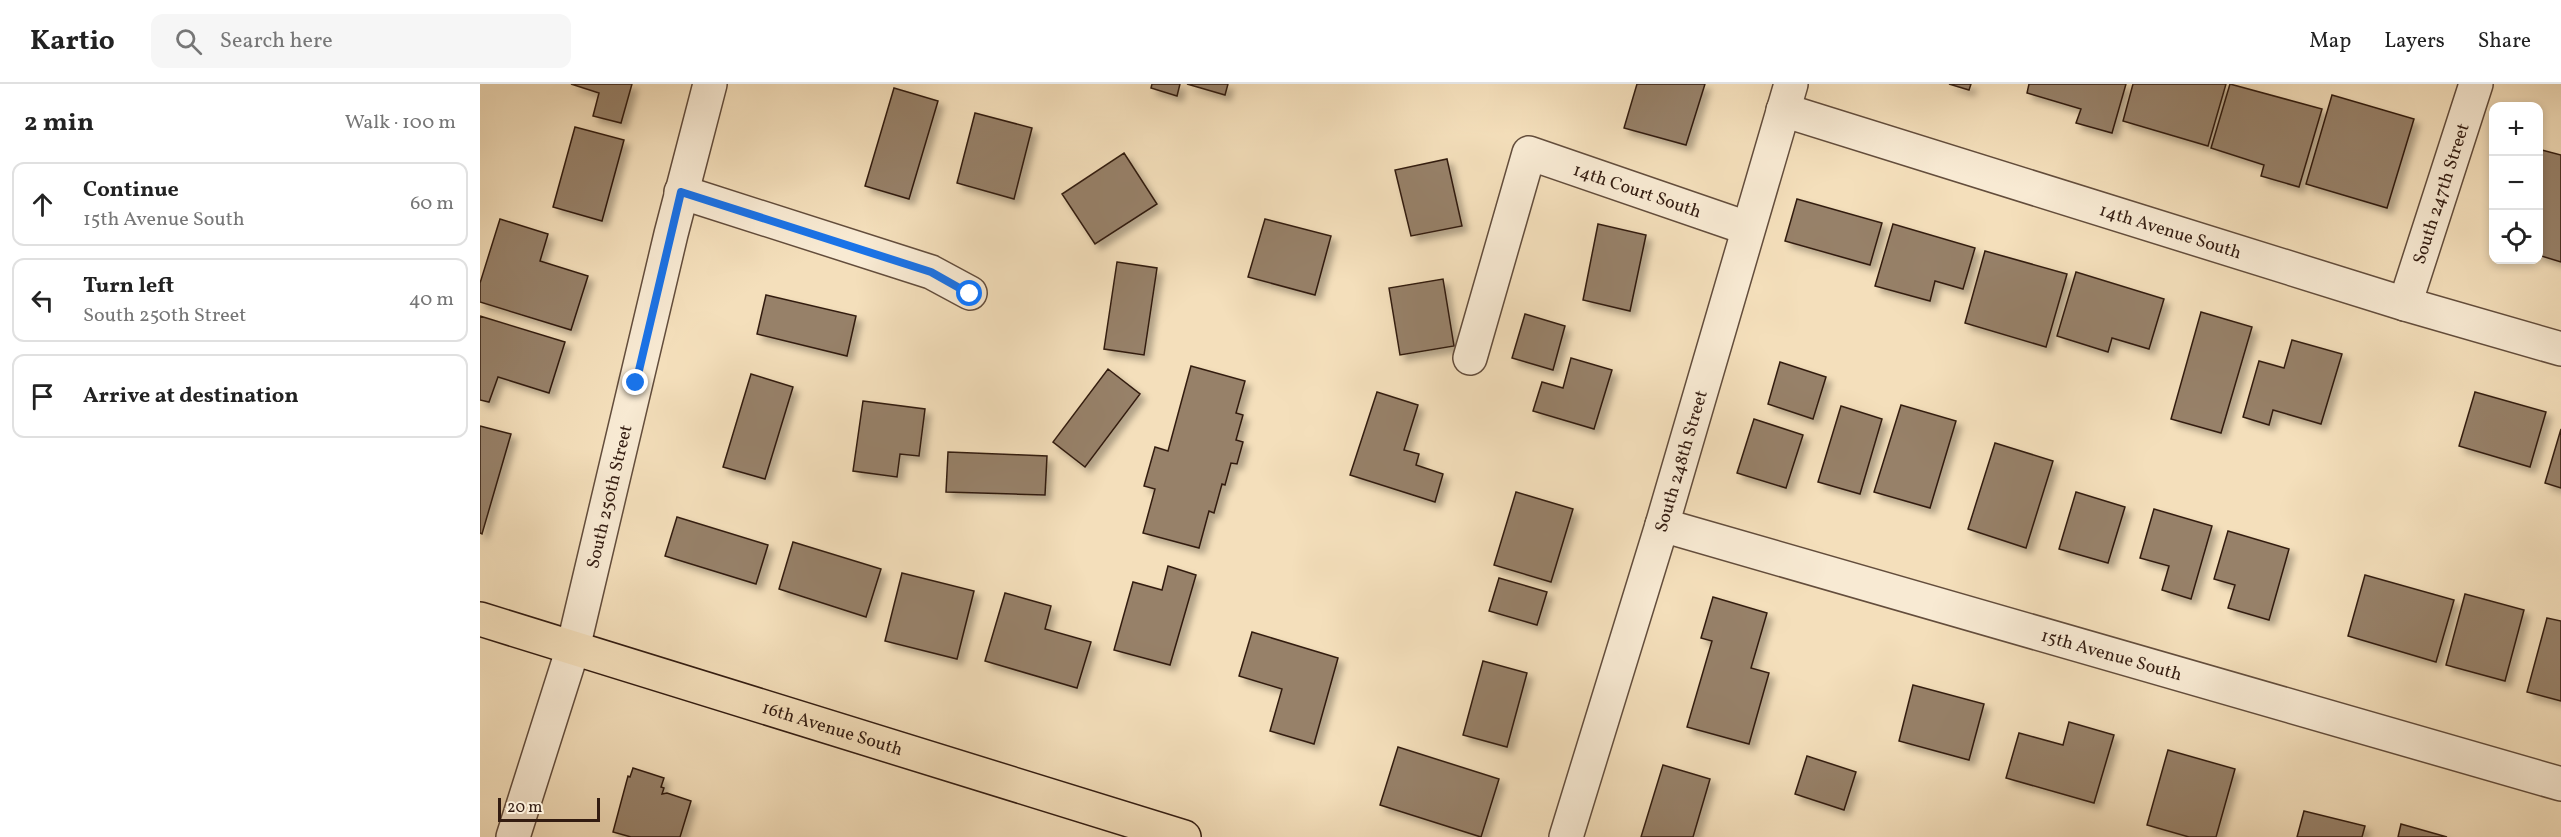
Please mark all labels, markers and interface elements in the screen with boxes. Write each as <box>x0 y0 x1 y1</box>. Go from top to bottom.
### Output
search box <box>151 14 571 68</box>
text: Kartio <box>30 22 115 61</box>
icon: search <box>172 25 205 58</box>
text: Search here <box>220 26 333 57</box>
text: Map <box>2309 27 2351 56</box>
text: Layers <box>2384 27 2445 56</box>
text: Share <box>2478 27 2531 56</box>
map controls <box>2489 102 2543 264</box>
button: + <box>2489 102 2543 156</box>
text: 2 min <box>24 105 94 141</box>
text: Walk · 100 m <box>345 109 456 137</box>
street label: South 247th Street <box>2408 120 2477 268</box>
button: − <box>2489 156 2543 210</box>
street label: 14th Court South <box>1569 158 1705 225</box>
text: Continue <box>83 175 179 206</box>
icon: ahead <box>26 188 59 221</box>
text: 60 m <box>410 190 454 218</box>
street label: 14th Avenue South <box>2096 198 2245 266</box>
text: 15th Avenue South <box>83 206 245 234</box>
button: locate <box>2489 210 2543 264</box>
text: Turn left <box>83 271 174 302</box>
route start <box>956 280 982 306</box>
icon: left <box>26 284 59 317</box>
text: 40 m <box>409 286 454 314</box>
text: South 250th Street <box>83 302 246 330</box>
route end <box>622 369 648 395</box>
icon: arrive <box>26 380 59 413</box>
text: Arrive at destination <box>83 381 299 412</box>
street label: South 248th Street <box>1649 388 1715 536</box>
street label: South 250th Street <box>581 422 639 571</box>
street label: 15th Avenue South <box>2038 624 2185 688</box>
street label: 16th Avenue South <box>759 696 906 763</box>
scale bar <box>498 795 600 822</box>
text: 20 m <box>507 797 542 819</box>

